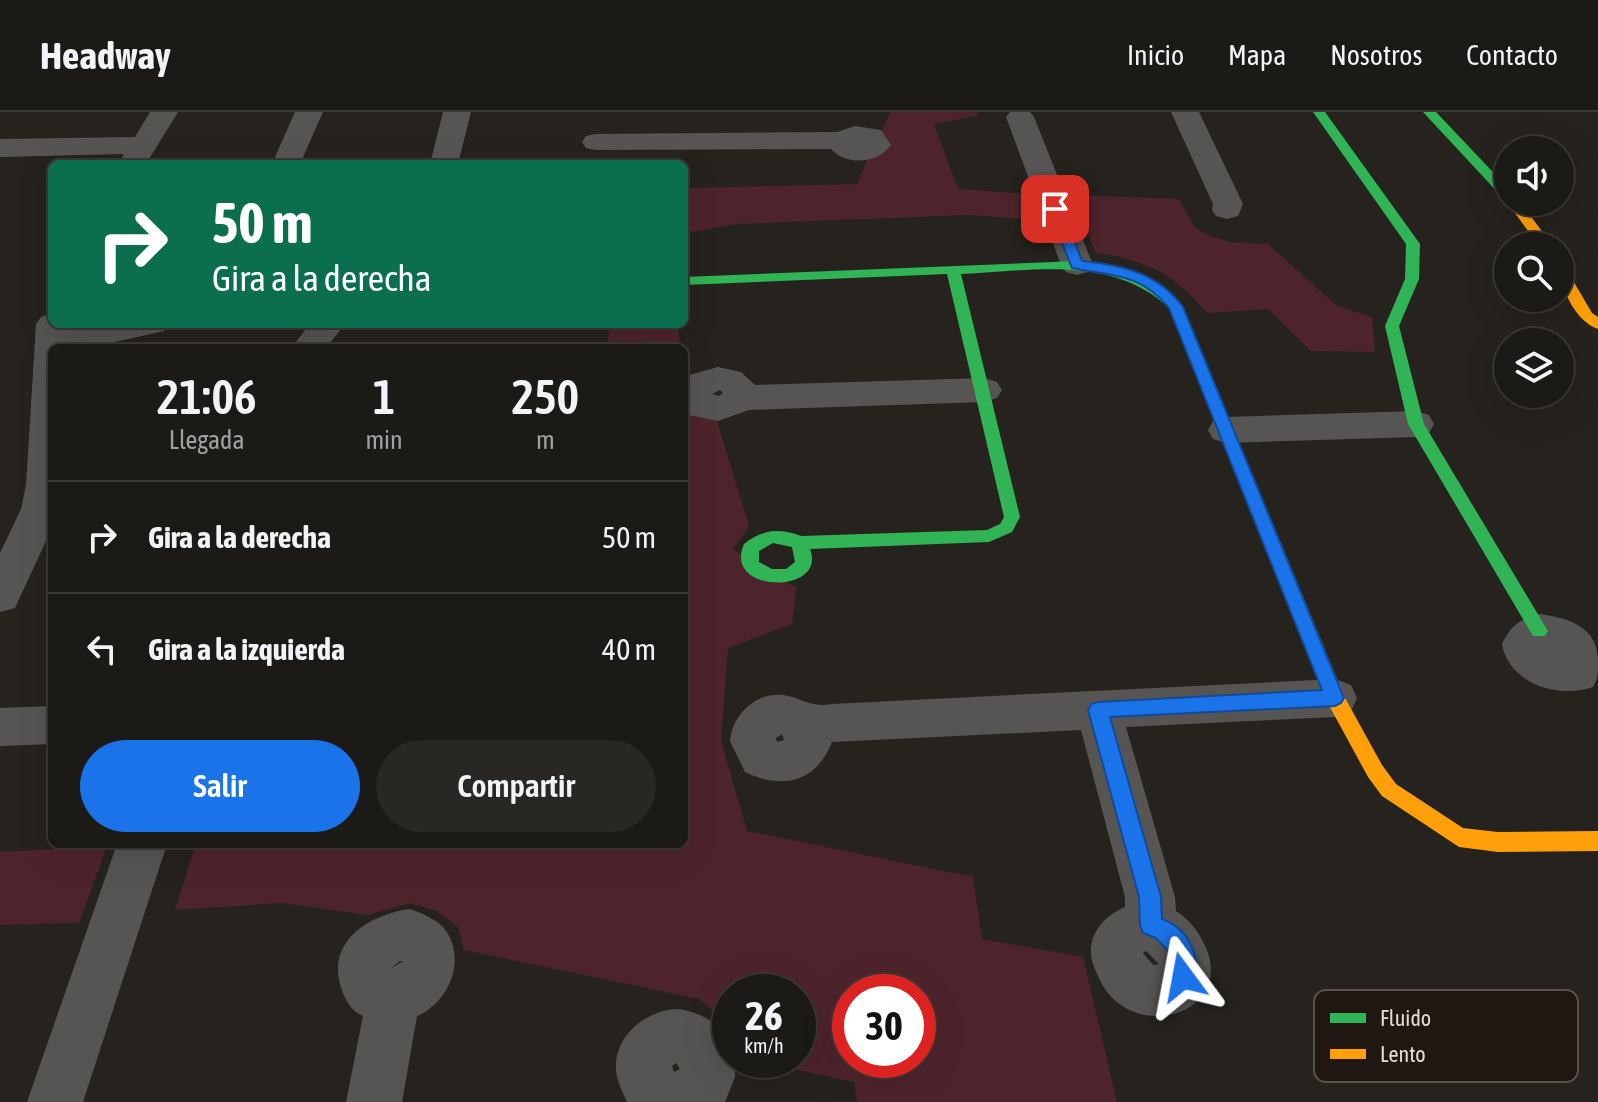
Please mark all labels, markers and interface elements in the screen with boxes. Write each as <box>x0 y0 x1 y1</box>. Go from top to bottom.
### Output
text: Headway <box>40 34 171 77</box>
text: Inicio <box>1127 39 1184 71</box>
text: Mapa <box>1228 39 1286 71</box>
text: Nosotros <box>1330 39 1422 71</box>
text: Contacto <box>1466 39 1558 71</box>
map controls <box>1494 136 1574 408</box>
button: sound <box>1494 136 1574 216</box>
pin <box>1021 175 1089 243</box>
icon: arrive <box>1033 187 1077 231</box>
text: 50 m <box>212 191 313 255</box>
icon: right <box>80 192 184 296</box>
button: search <box>1494 232 1574 312</box>
text: Gira a la derecha <box>212 257 432 299</box>
button: layers <box>1494 328 1574 408</box>
text: 21:06 <box>157 369 257 424</box>
text: 1 <box>373 369 395 424</box>
text: 250 <box>512 369 579 424</box>
text: Llegada <box>169 425 245 455</box>
text: min <box>365 425 403 455</box>
text: m <box>536 425 555 455</box>
icon: right <box>80 515 124 559</box>
text: Gira a la derecha <box>148 520 331 554</box>
text: 50 m <box>602 520 656 554</box>
icon: left <box>80 627 124 671</box>
text: Gira a la izquierda <box>148 632 345 666</box>
text: 40 m <box>602 632 656 666</box>
button: Salir <box>80 740 360 832</box>
button: Compartir <box>376 740 656 832</box>
position arrow <box>1141 935 1225 1019</box>
speed limit sign: 30 <box>832 974 936 1078</box>
legend <box>1314 990 1578 1082</box>
text: 26 <box>745 993 783 1038</box>
text: Fluido <box>1380 1005 1431 1031</box>
text: km/h <box>744 1034 784 1057</box>
text: Lento <box>1380 1041 1426 1067</box>

